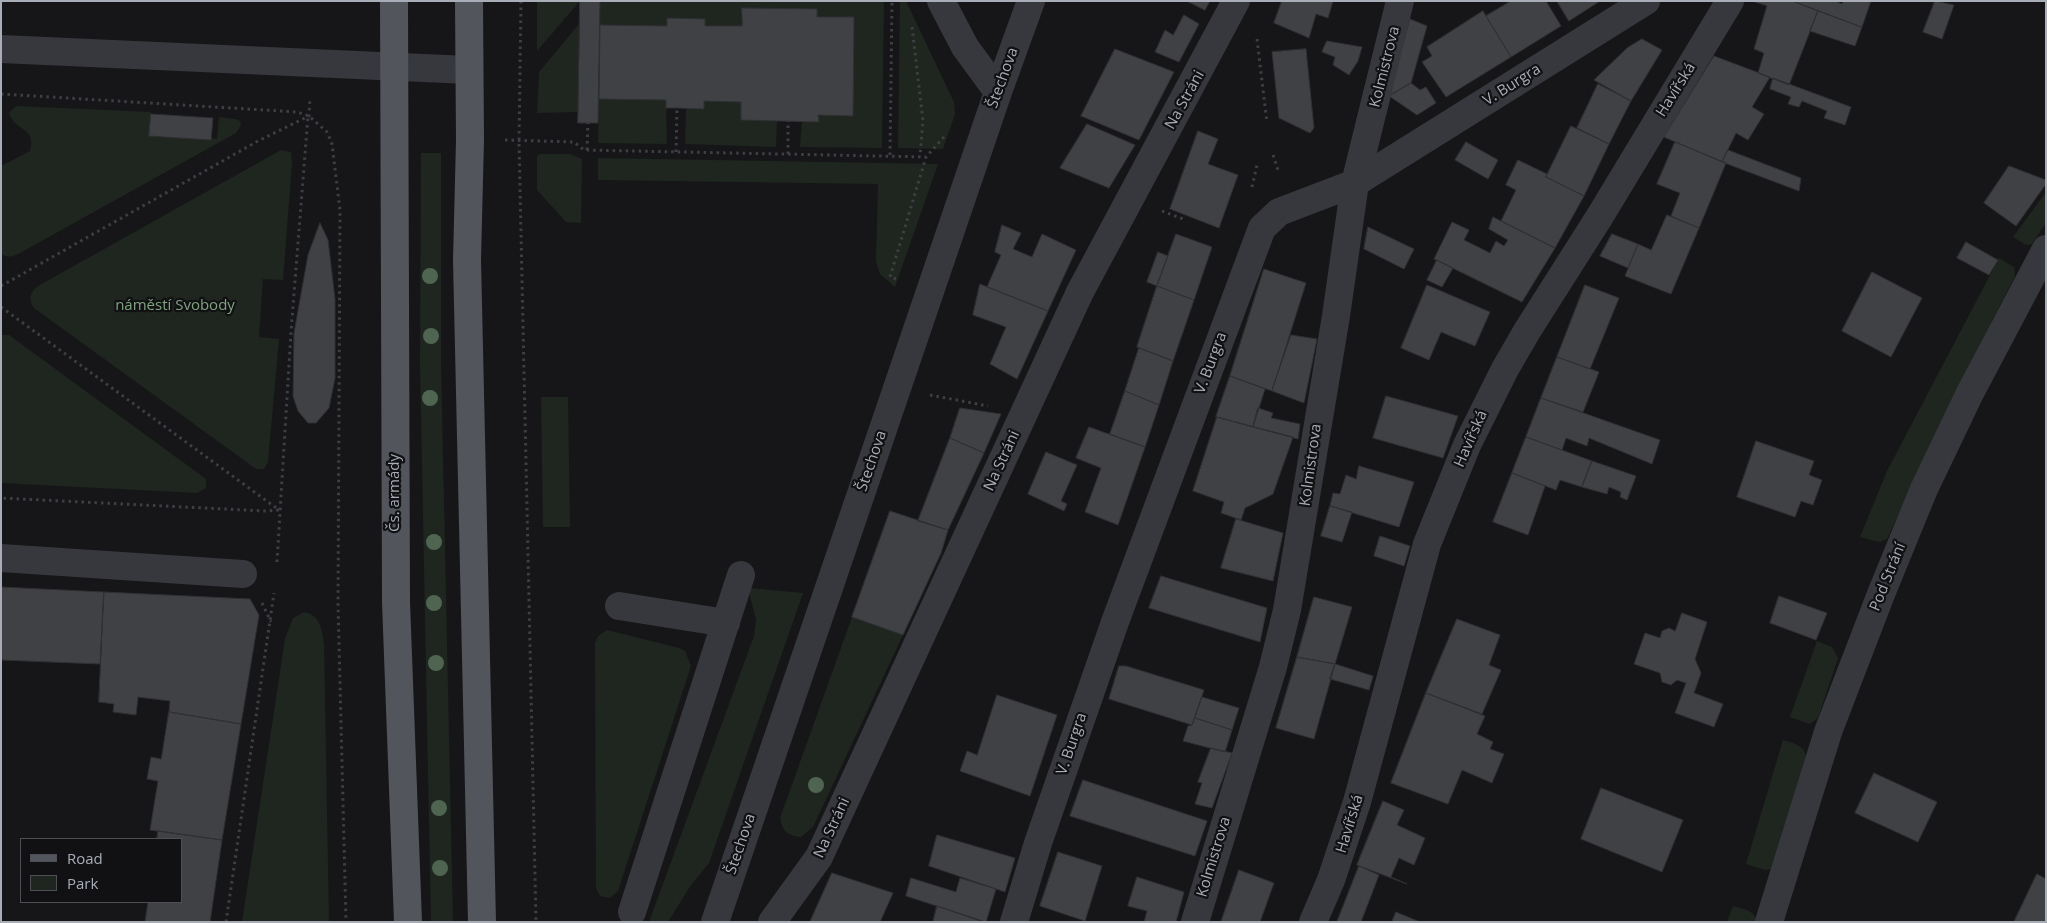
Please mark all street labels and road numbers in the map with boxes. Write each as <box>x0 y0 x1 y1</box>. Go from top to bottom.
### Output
street label: Kolmistrova <box>1366 24 1404 110</box>
street label: Štechova <box>984 45 1022 111</box>
street label: V. Burgra <box>1480 60 1544 110</box>
street label: Havířská <box>1652 60 1700 120</box>
street label: Na Stráni <box>1161 67 1209 133</box>
street label: V. Burgra <box>1191 330 1231 396</box>
street label: Havířská <box>1451 408 1491 470</box>
street label: Kolmistrova <box>1296 423 1326 507</box>
street label: Štechova <box>853 428 891 494</box>
street label: Na Stráni <box>980 428 1024 494</box>
street label: Čs. armády <box>386 454 404 532</box>
street label: Pod Strání <box>1866 540 1910 614</box>
street label: V. Burgra <box>1053 711 1091 777</box>
street label: Havířská <box>1333 793 1367 855</box>
street label: Na Stráni <box>810 795 854 861</box>
street label: Štechova <box>722 811 760 877</box>
street label: Kolmistrova <box>1193 815 1235 899</box>

